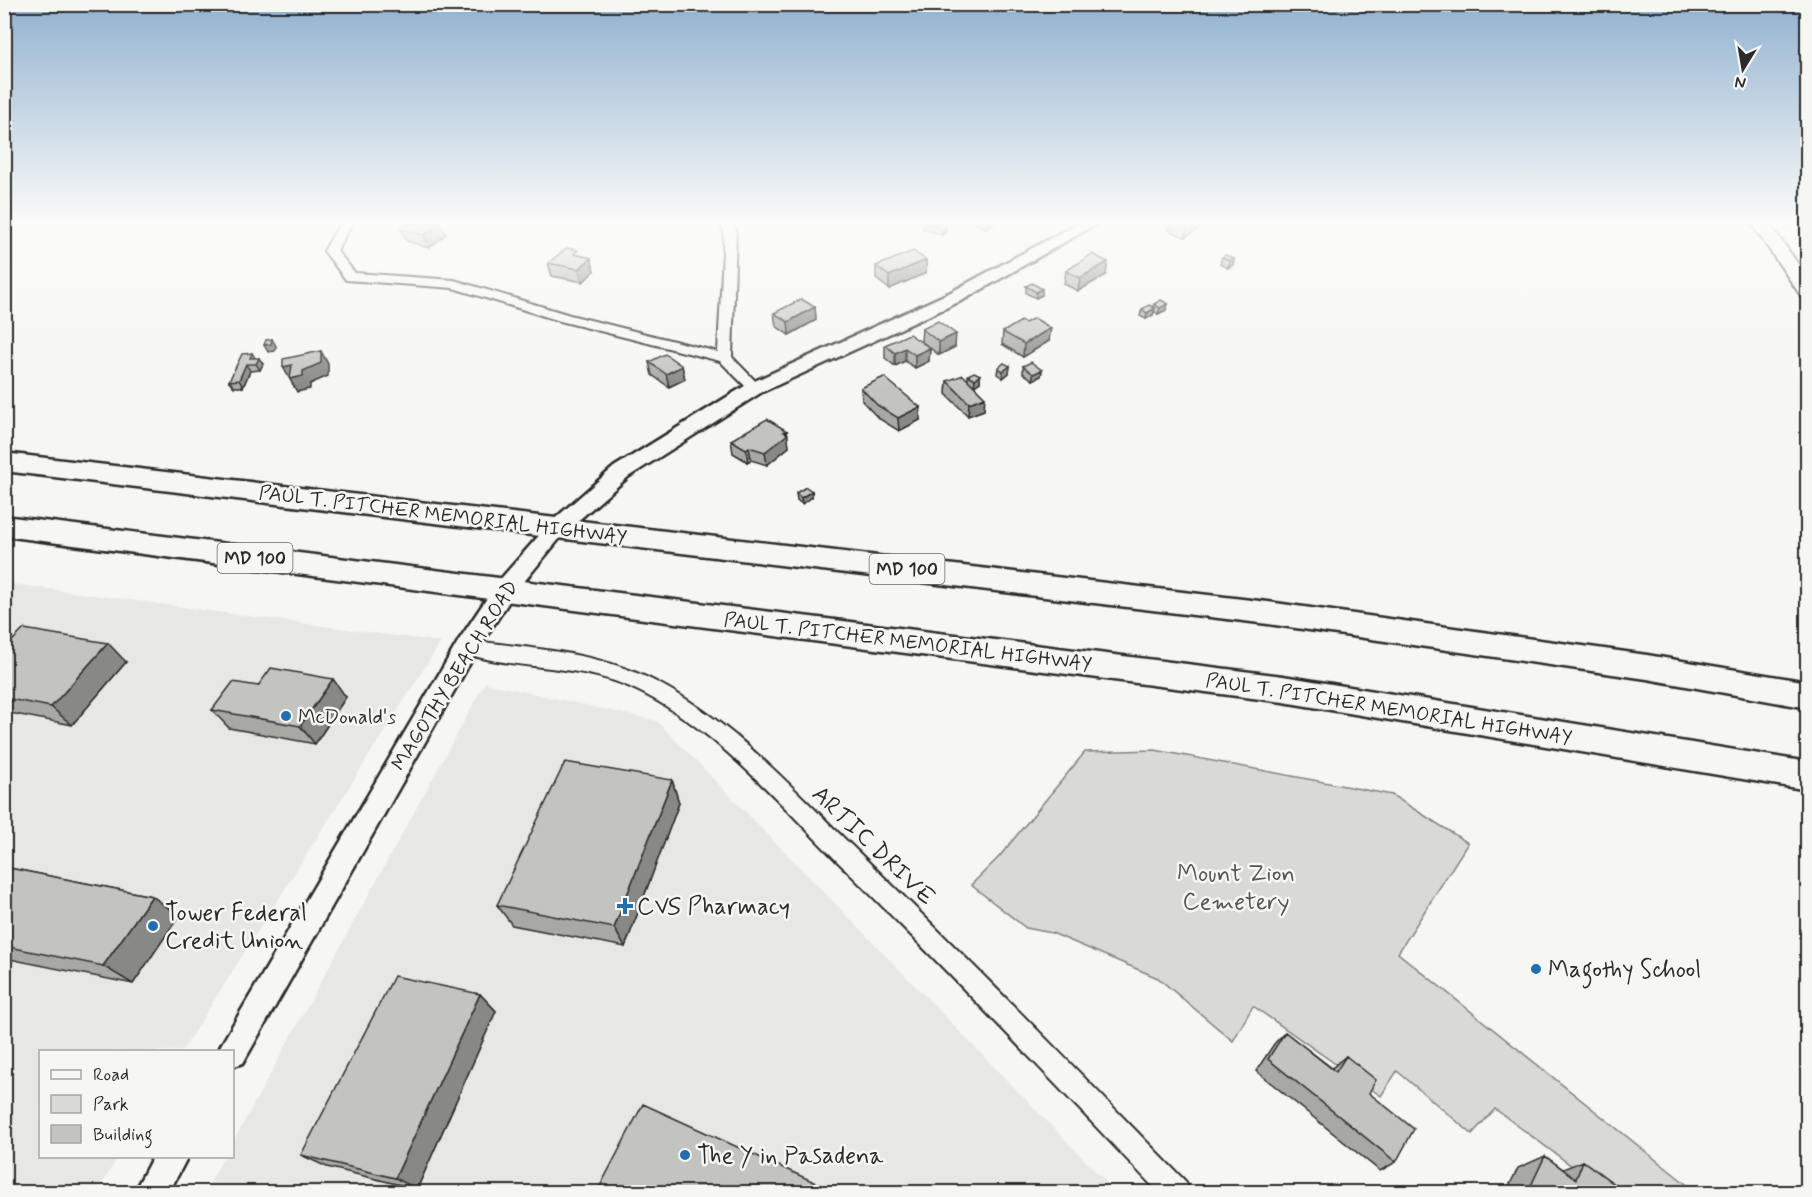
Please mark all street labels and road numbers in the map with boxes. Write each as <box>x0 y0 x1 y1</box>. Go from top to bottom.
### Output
street label: PAUL T. PITCHER MEMORIAL HIGHWAY <box>257 480 628 551</box>
road number: MD 100 <box>218 543 292 573</box>
road number: MD 100 <box>870 554 944 584</box>
street label: MAGOTHY BEACH ROAD <box>386 576 525 776</box>
street label: PAUL T. PITCHER MEMORIAL HIGHWAY <box>722 607 1093 678</box>
street label: PAUL T. PITCHER MEMORIAL HIGHWAY <box>1204 667 1574 752</box>
street label: ARTIC DRIVE <box>805 779 941 913</box>

